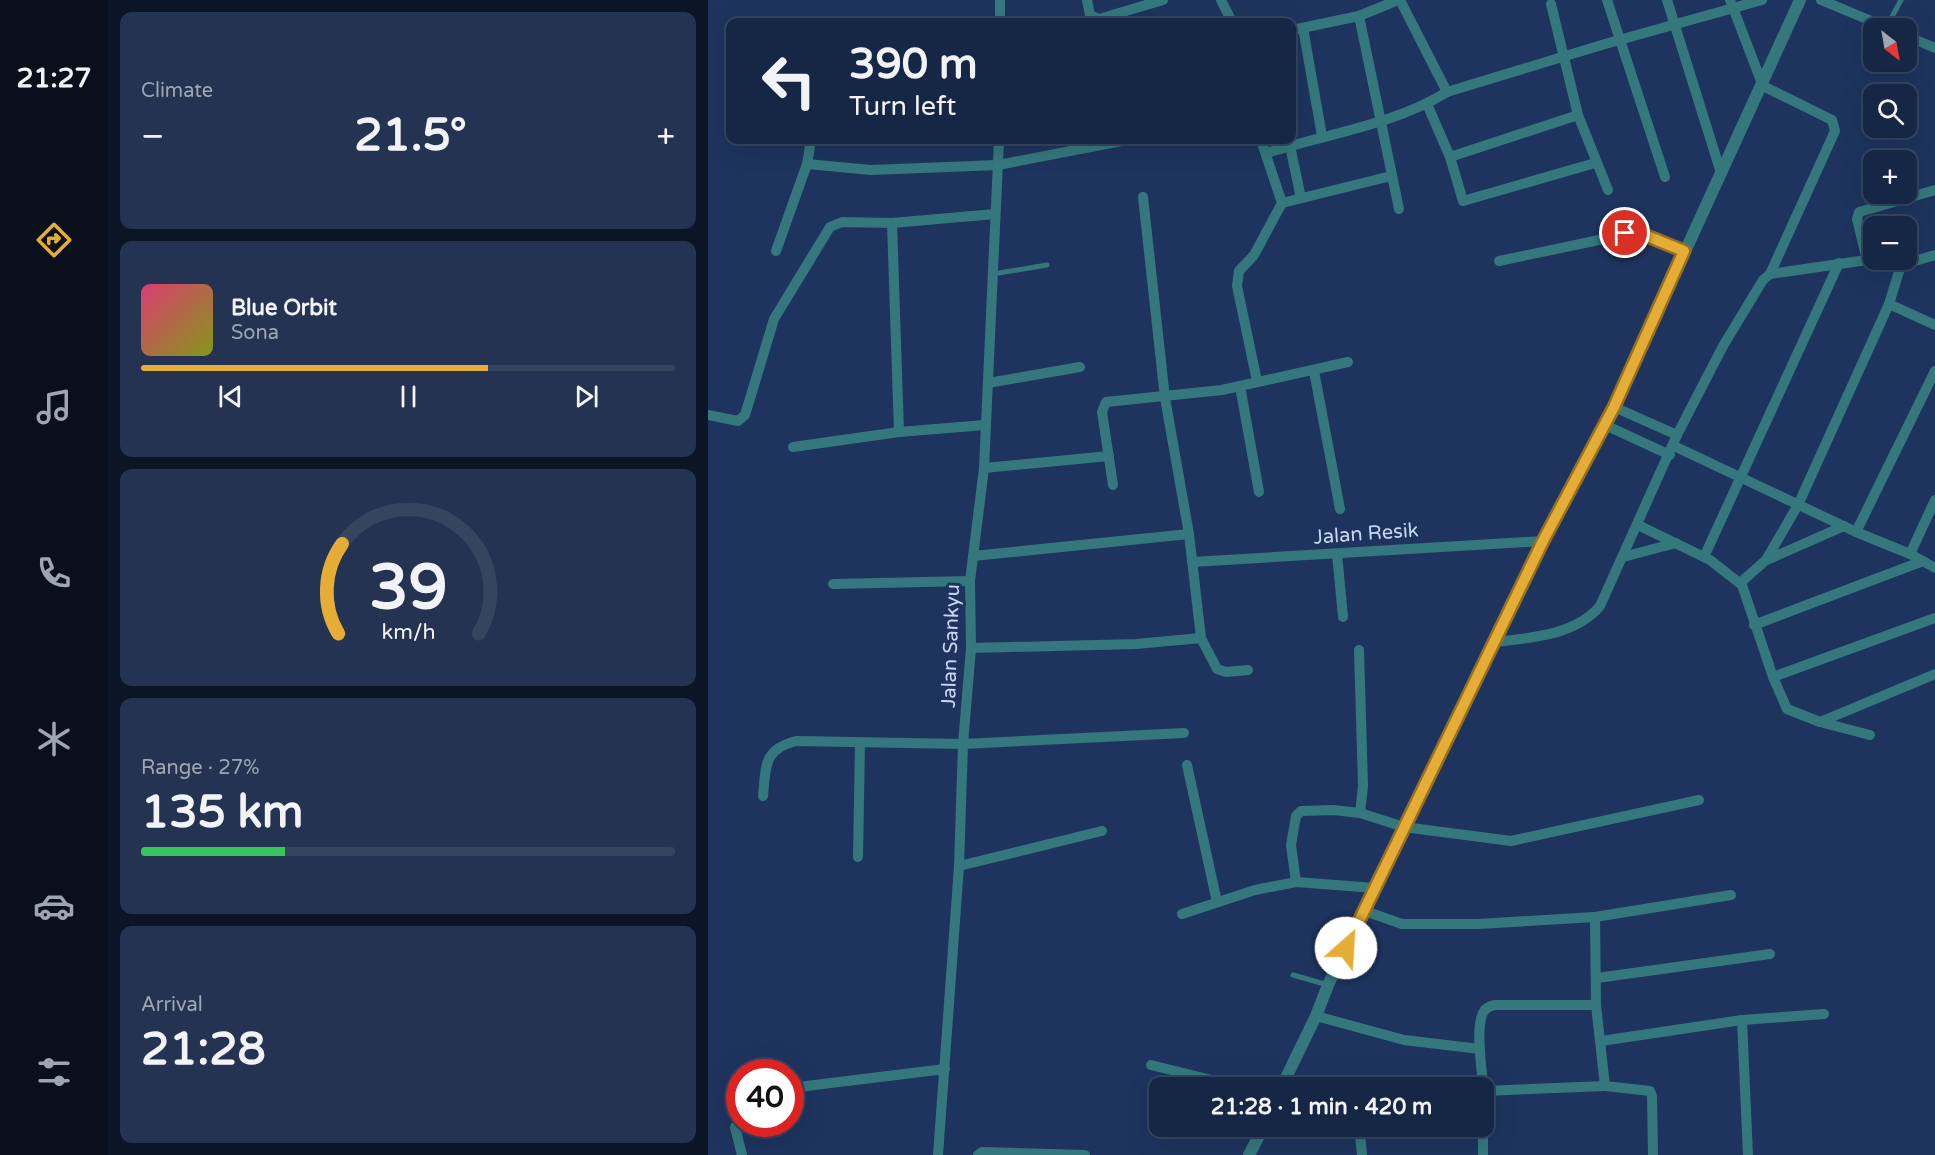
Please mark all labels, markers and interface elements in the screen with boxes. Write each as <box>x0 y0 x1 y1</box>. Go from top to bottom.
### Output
north arrow <box>1863 18 1917 72</box>
map controls <box>1863 18 1917 270</box>
text: 390 m <box>849 39 978 90</box>
icon: left <box>750 42 828 120</box>
text: 21:27 <box>17 62 91 95</box>
text: Climate <box>141 79 213 103</box>
button: search <box>1863 84 1917 138</box>
text: Turn left <box>849 90 956 123</box>
text: 21.5° <box>354 109 467 163</box>
text: − <box>141 117 165 156</box>
text: + <box>656 117 675 156</box>
button: + <box>1863 150 1917 204</box>
pin <box>1599 207 1650 258</box>
icon: arrive <box>1608 216 1641 249</box>
button: − <box>1863 216 1917 270</box>
icon: directions <box>33 219 75 261</box>
text: Blue Orbit <box>231 295 337 321</box>
text: Sona <box>231 321 279 345</box>
icon: previous <box>214 380 247 413</box>
icon: pause <box>392 380 425 413</box>
icon: next <box>570 380 603 413</box>
icon: music <box>33 386 75 428</box>
street label: Jalan Resik <box>1313 518 1419 550</box>
icon: phone <box>33 552 75 594</box>
text: 39 <box>369 552 447 627</box>
street label: Jalan Sankyu <box>937 584 965 708</box>
text: km/h <box>381 620 435 646</box>
icon: climate <box>33 718 75 760</box>
text: Range · 27% <box>141 756 260 780</box>
text: 135 km <box>141 786 303 840</box>
icon: car <box>33 885 75 927</box>
position arrow <box>1314 916 1378 980</box>
text: Arrival <box>141 993 203 1017</box>
text: 21:28 <box>141 1023 266 1077</box>
icon: filters <box>33 1051 75 1093</box>
speed limit sign: 40 <box>726 1059 804 1137</box>
text: 21:28 · 1 min · 420 m <box>1211 1094 1432 1120</box>

